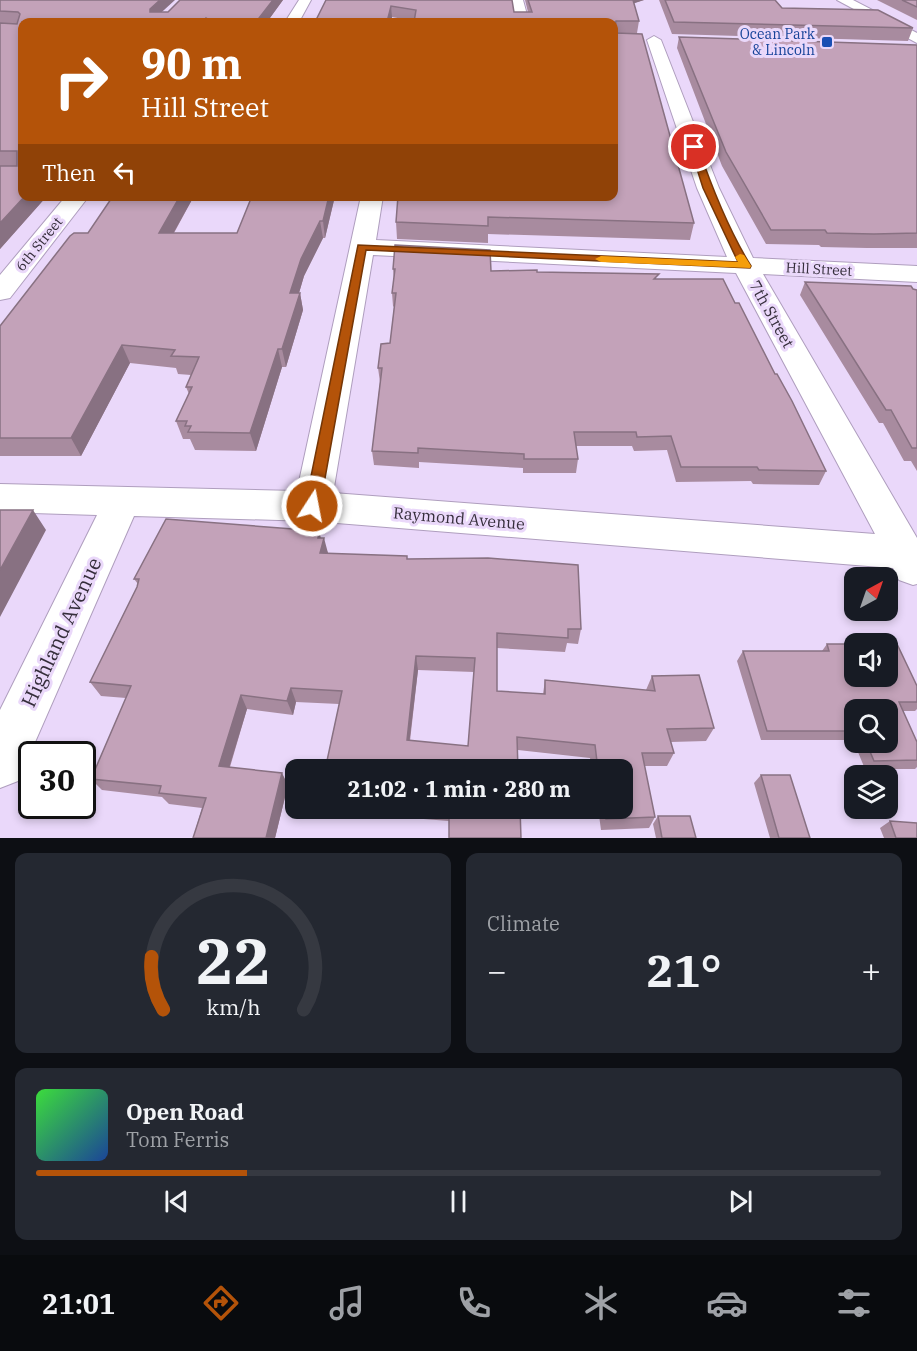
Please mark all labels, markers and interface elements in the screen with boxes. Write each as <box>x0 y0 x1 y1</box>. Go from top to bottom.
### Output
place label: Ocean Park & Lincoln <box>740 25 816 59</box>
marker: Ocean Park & Lincoln <box>820 35 834 49</box>
text: 90 m <box>141 36 242 91</box>
icon: right <box>42 42 120 120</box>
text: Hill Street <box>141 89 269 124</box>
pin <box>668 121 719 172</box>
icon: arrive <box>677 130 710 163</box>
icon: left <box>108 156 141 189</box>
text: Then <box>42 158 96 187</box>
street label: 6th Street <box>12 213 66 275</box>
street label: Hill Street <box>785 258 853 280</box>
street label: 7th Street <box>745 277 799 351</box>
position arrow <box>280 474 344 538</box>
street label: Raymond Avenue <box>392 502 526 534</box>
street label: Highland Avenue <box>14 553 108 711</box>
north arrow <box>844 567 898 621</box>
map controls <box>844 567 898 819</box>
button: sound <box>844 633 898 687</box>
button: search <box>844 699 898 753</box>
speed limit sign: 30 <box>18 741 96 819</box>
button: layers <box>844 765 898 819</box>
text: 21:02 · 1 min · 280 m <box>347 774 571 803</box>
text: Climate <box>487 910 560 937</box>
text: 22 <box>196 920 270 1001</box>
text: 21° <box>646 941 722 999</box>
text: − <box>487 949 507 992</box>
text: + <box>861 949 881 992</box>
text: km/h <box>206 993 260 1021</box>
text: Open Road <box>126 1097 244 1126</box>
text: Tom Ferris <box>126 1126 229 1153</box>
icon: previous <box>160 1185 193 1218</box>
icon: pause <box>442 1185 475 1218</box>
icon: next <box>724 1185 757 1218</box>
icon: directions <box>200 1282 242 1324</box>
icon: music <box>326 1282 368 1324</box>
icon: phone <box>453 1282 495 1324</box>
icon: climate <box>580 1282 622 1324</box>
icon: car <box>706 1282 748 1324</box>
icon: filters <box>833 1282 875 1324</box>
text: 21:01 <box>42 1286 115 1321</box>

